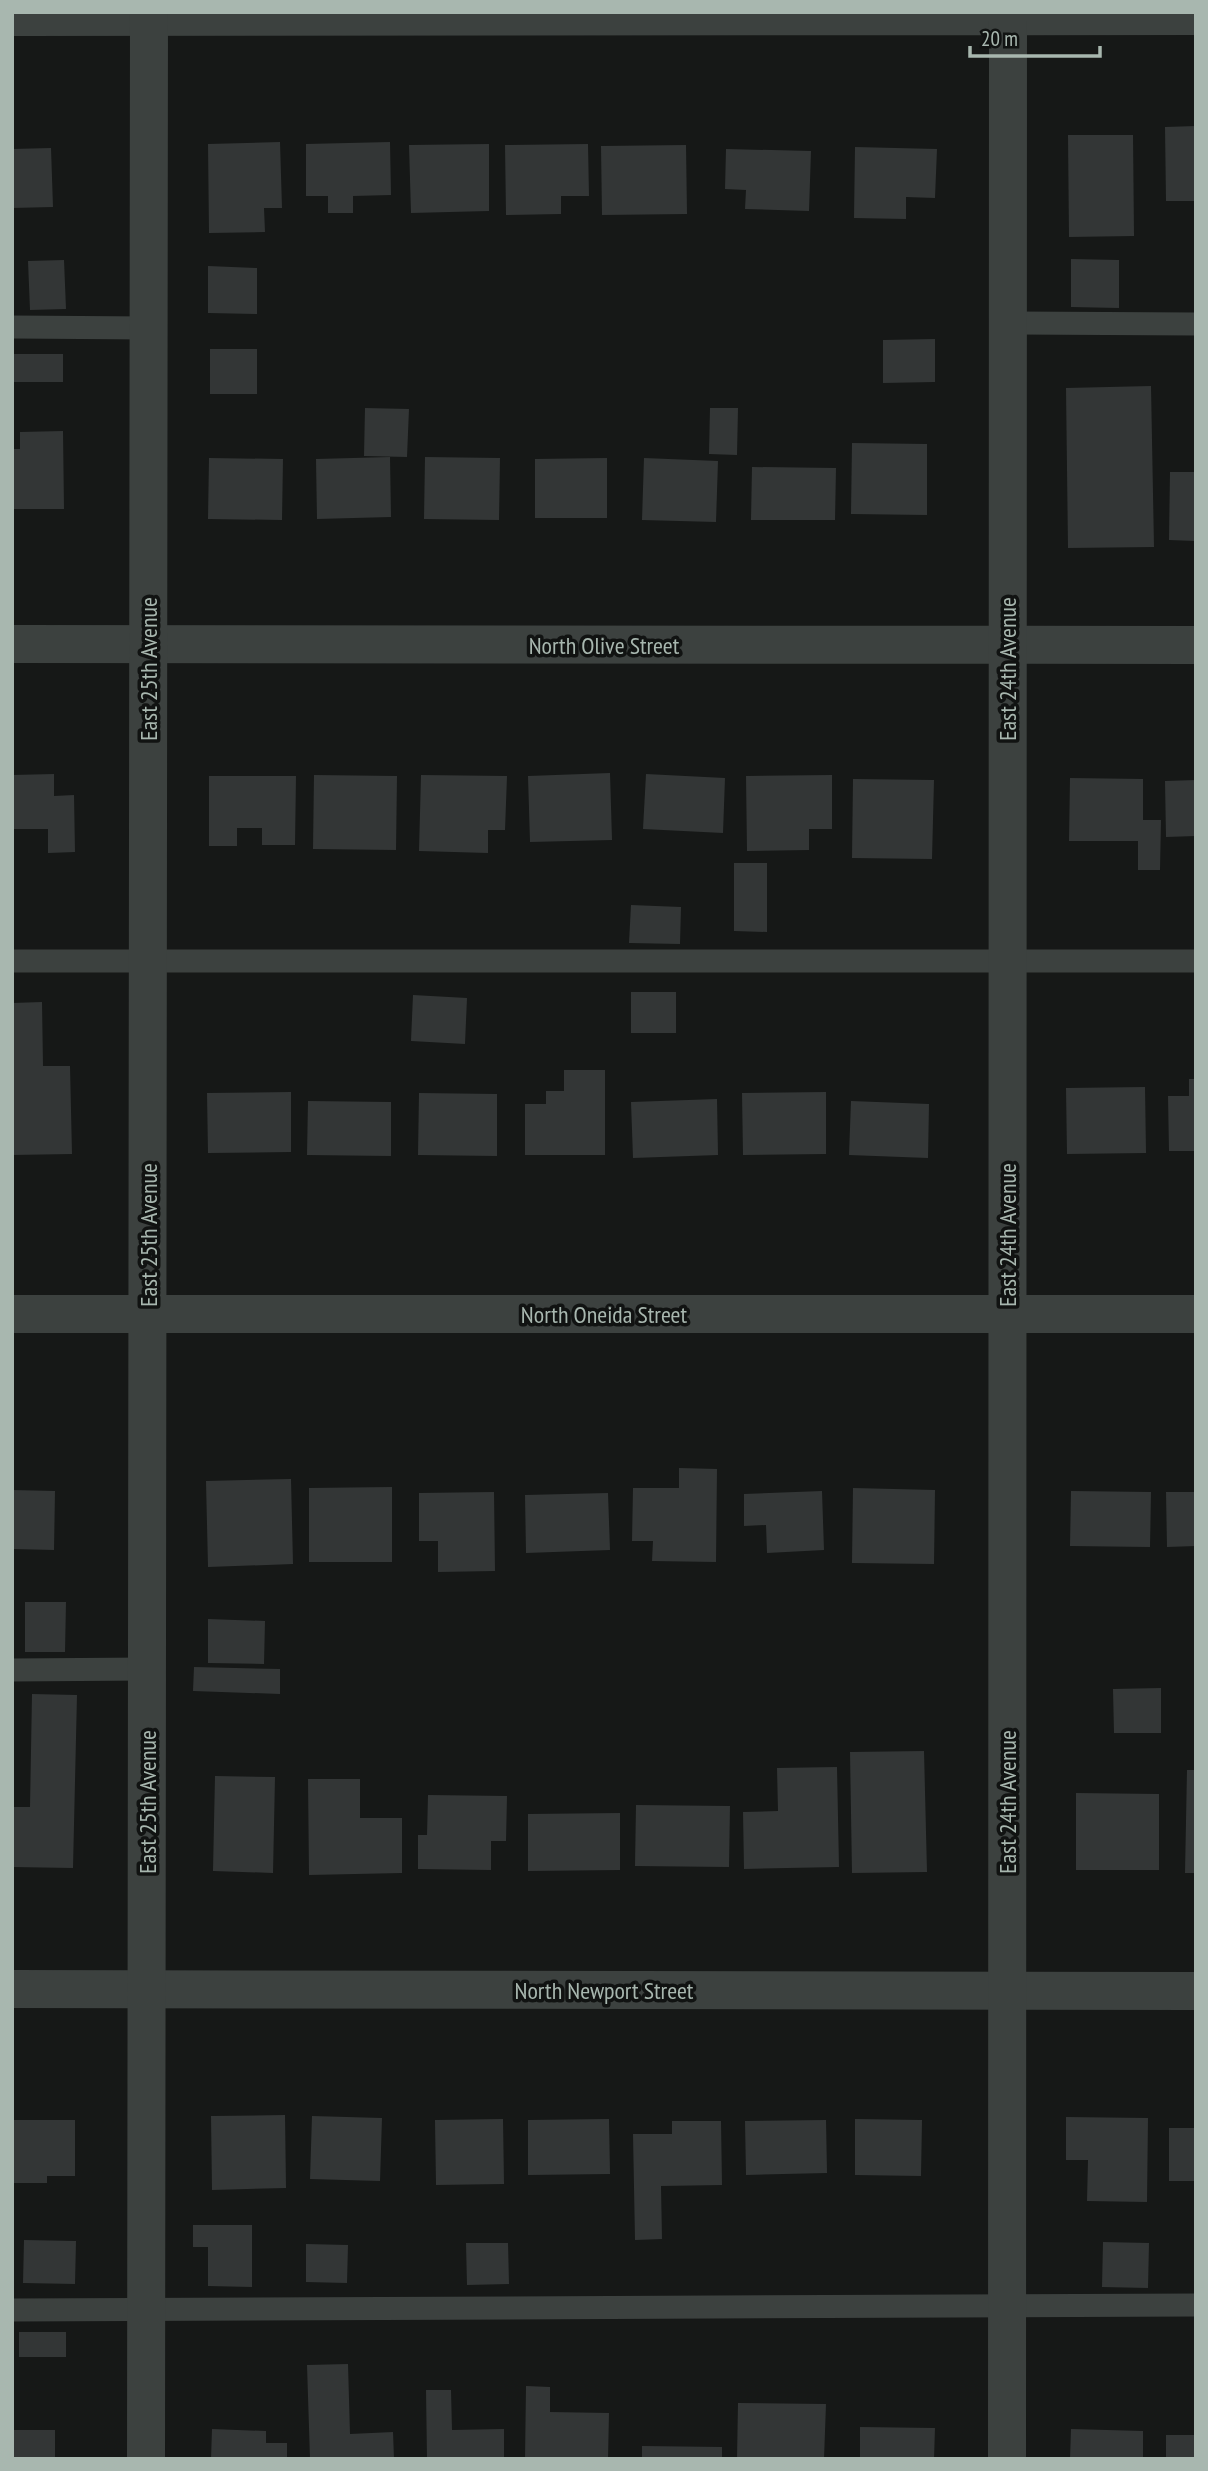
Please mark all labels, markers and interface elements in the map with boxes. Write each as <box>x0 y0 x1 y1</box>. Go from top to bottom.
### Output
scale bar <box>970 14 1100 58</box>
text: 20 m <box>981 25 1018 52</box>
street label: East 25th Avenue <box>133 597 164 741</box>
street label: East 24th Avenue <box>992 597 1023 741</box>
street label: North Olive Street <box>529 630 680 661</box>
street label: East 25th Avenue <box>133 1163 164 1307</box>
street label: East 24th Avenue <box>992 1163 1023 1307</box>
street label: North Oneida Street <box>521 1299 688 1330</box>
street label: East 25th Avenue <box>132 1730 163 1874</box>
street label: East 24th Avenue <box>992 1730 1023 1874</box>
street label: North Newport Street <box>515 1975 694 2006</box>

